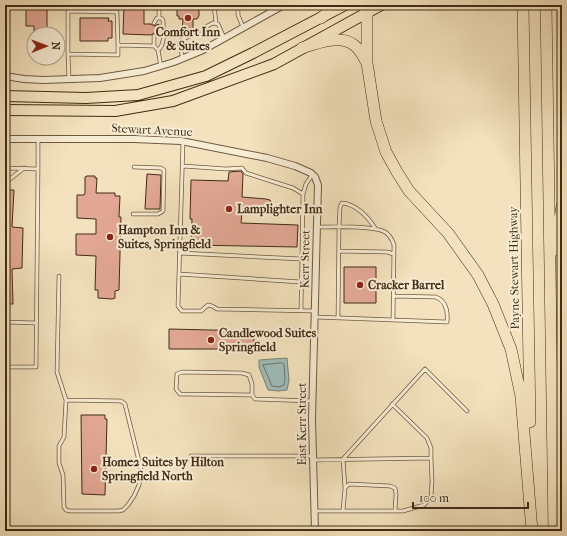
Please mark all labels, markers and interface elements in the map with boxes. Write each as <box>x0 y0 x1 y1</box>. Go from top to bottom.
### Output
marker: Comfort Inn & Suites <box>183 13 193 23</box>
place label: Comfort Inn & Suites <box>156 25 221 53</box>
north arrow <box>26 26 66 66</box>
text: N <box>49 42 62 51</box>
street label: Stewart Avenue <box>111 121 193 139</box>
place label: Lamplighter Inn <box>237 202 324 217</box>
marker: Lamplighter Inn <box>224 204 234 214</box>
street label: Payne Stewart Highway <box>506 206 522 330</box>
place label: Hampton Inn & Suites, Springfield <box>118 223 212 252</box>
street label: Kerr Street <box>297 229 313 289</box>
marker: Hampton Inn & Suites, Springfield <box>105 232 115 242</box>
place label: Cracker Barrel <box>368 278 445 292</box>
marker: Cracker Barrel <box>355 280 365 290</box>
place label: Candlewood Suites Springfield <box>219 326 317 355</box>
marker: Candlewood Suites Springfield <box>206 335 216 345</box>
street label: East Kerr Street <box>295 382 309 466</box>
place label: Home2 Suites by Hilton Springfield North <box>102 455 225 484</box>
marker: Home2 Suites by Hilton Springfield North <box>89 464 99 474</box>
scale bar <box>413 484 528 510</box>
text: 100 m <box>419 491 449 505</box>

